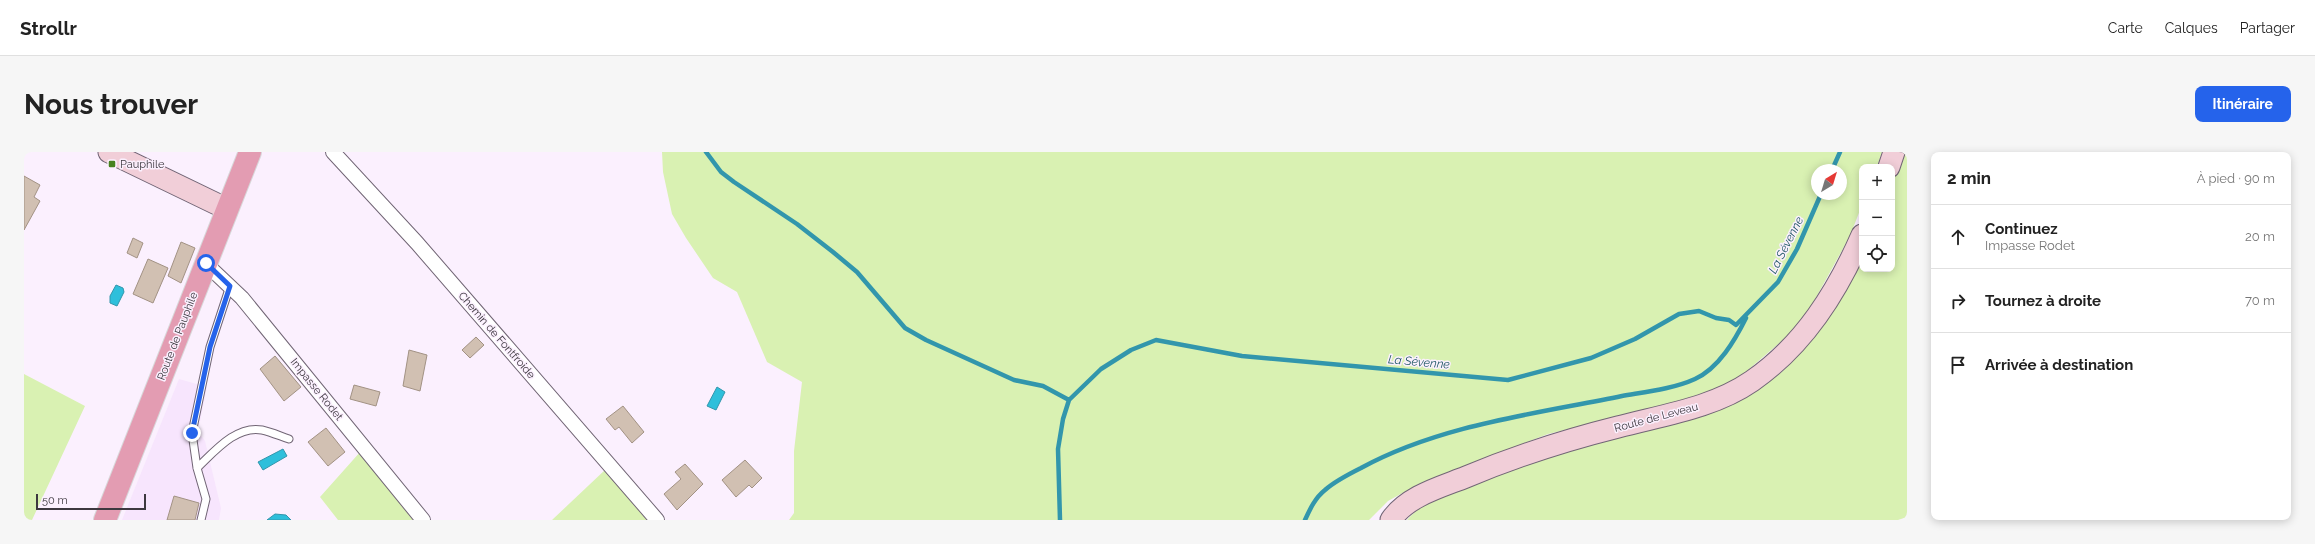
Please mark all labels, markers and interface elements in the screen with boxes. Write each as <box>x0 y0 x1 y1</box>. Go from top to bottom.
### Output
text: Strollr <box>20 17 77 39</box>
text: Carte <box>2108 20 2143 36</box>
text: Calques <box>2165 20 2218 36</box>
text: Partager <box>2240 20 2295 36</box>
button: Itinéraire <box>2195 86 2291 122</box>
text: Nous trouver <box>24 88 198 121</box>
place label: Pauphile <box>120 158 165 171</box>
marker: Pauphile <box>107 159 117 169</box>
north arrow <box>1811 164 1847 200</box>
map controls <box>1859 164 1895 272</box>
button: + <box>1859 164 1895 200</box>
text: 2 min <box>1947 168 1991 188</box>
text: À pied · 90 m <box>2197 171 2275 186</box>
button: − <box>1859 200 1895 236</box>
water label: La Sévenne <box>1766 214 1807 276</box>
text: Continuez <box>1985 220 2058 238</box>
icon: ahead <box>1947 226 1969 248</box>
text: 20 m <box>2245 229 2275 244</box>
button: locate <box>1859 236 1895 272</box>
text: Impasse Rodet <box>1985 238 2075 253</box>
route start <box>197 254 215 272</box>
street label: Chemin de Fontfroide <box>455 289 538 382</box>
street label: Route de Pauphile <box>155 290 200 382</box>
icon: right <box>1947 290 1969 312</box>
text: Tournez à droite <box>1985 292 2101 310</box>
text: 70 m <box>2245 293 2275 308</box>
water label: La Sévenne <box>1388 352 1451 372</box>
icon: arrive <box>1947 354 1969 376</box>
street label: Impasse Rodet <box>288 356 346 423</box>
text: Arrivée à destination <box>1985 356 2133 374</box>
street label: Route de Leveau <box>1613 400 1699 435</box>
route end <box>183 424 201 442</box>
scale bar <box>36 492 146 511</box>
text: 50 m <box>42 494 68 507</box>

